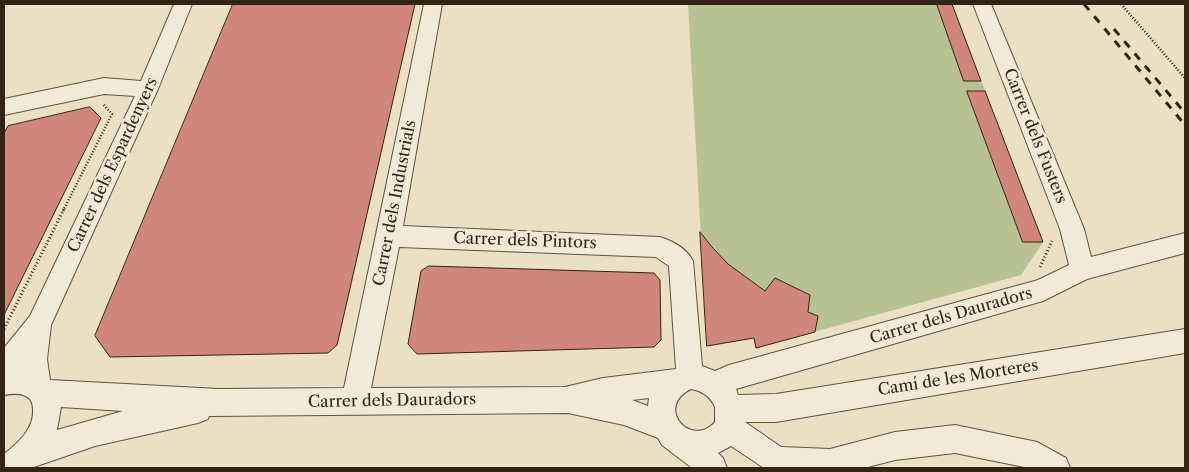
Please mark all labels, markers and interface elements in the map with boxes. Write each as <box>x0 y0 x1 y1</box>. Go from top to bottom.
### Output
street label: Carrer dels Fusters <box>999 66 1071 206</box>
street label: Carrer dels Espardenyers <box>64 74 162 256</box>
street label: Carrer dels Industrials <box>369 118 421 288</box>
street label: Carrer dels Pintors <box>453 229 597 253</box>
street label: Carrer dels Dauradors <box>867 284 1035 348</box>
street label: Camí de les Morteres <box>876 356 1040 400</box>
street label: Carrer dels Dauradors <box>308 390 476 412</box>

